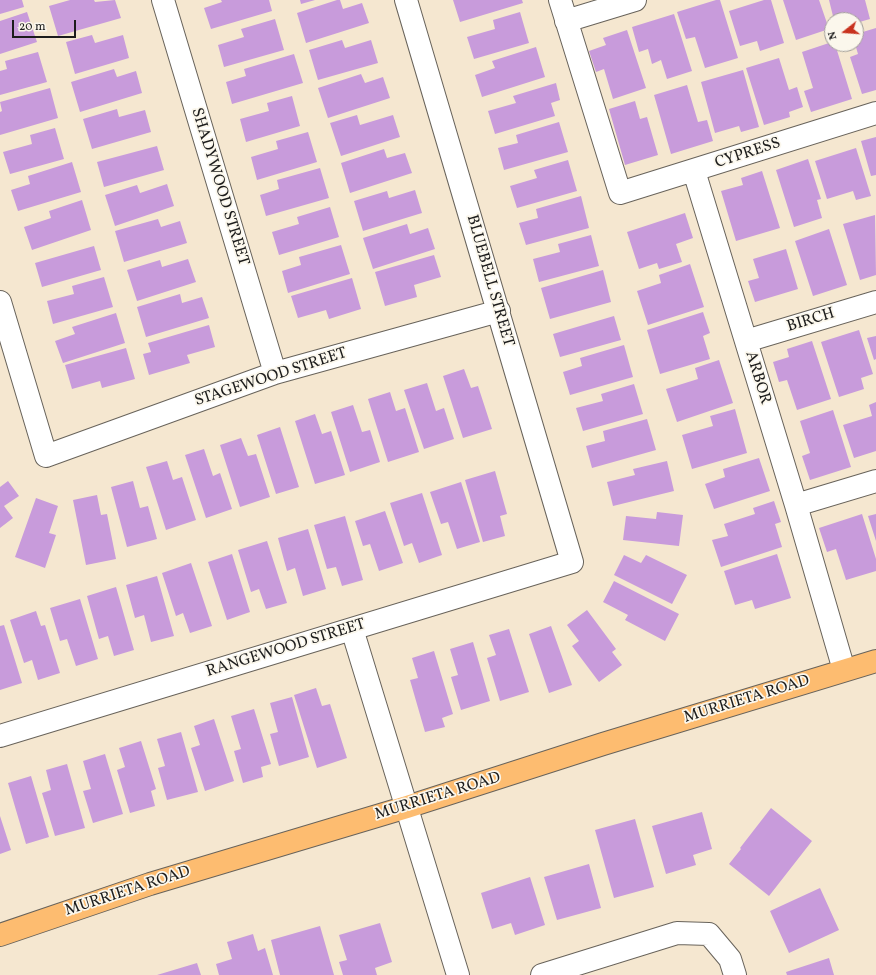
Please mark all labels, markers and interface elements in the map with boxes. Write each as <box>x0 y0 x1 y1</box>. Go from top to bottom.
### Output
scale bar <box>14 12 78 38</box>
north arrow <box>824 12 864 52</box>
text: 20 m <box>19 19 46 35</box>
text: N <box>825 29 841 41</box>
street label: SHADYWOOD STREET <box>186 106 252 268</box>
street label: CYPRESS <box>713 134 783 174</box>
street label: BLUEBELL STREET <box>461 213 517 349</box>
street label: BIRCH <box>785 305 837 337</box>
street label: STAGEWOOD STREET <box>193 344 349 412</box>
street label: ARBOR <box>740 349 774 407</box>
street label: RANGEWOOD STREET <box>204 616 368 682</box>
street label: MURRIETA ROAD <box>682 672 812 728</box>
street label: MURRIETA ROAD <box>373 769 503 825</box>
street label: MURRIETA ROAD <box>63 863 193 921</box>

